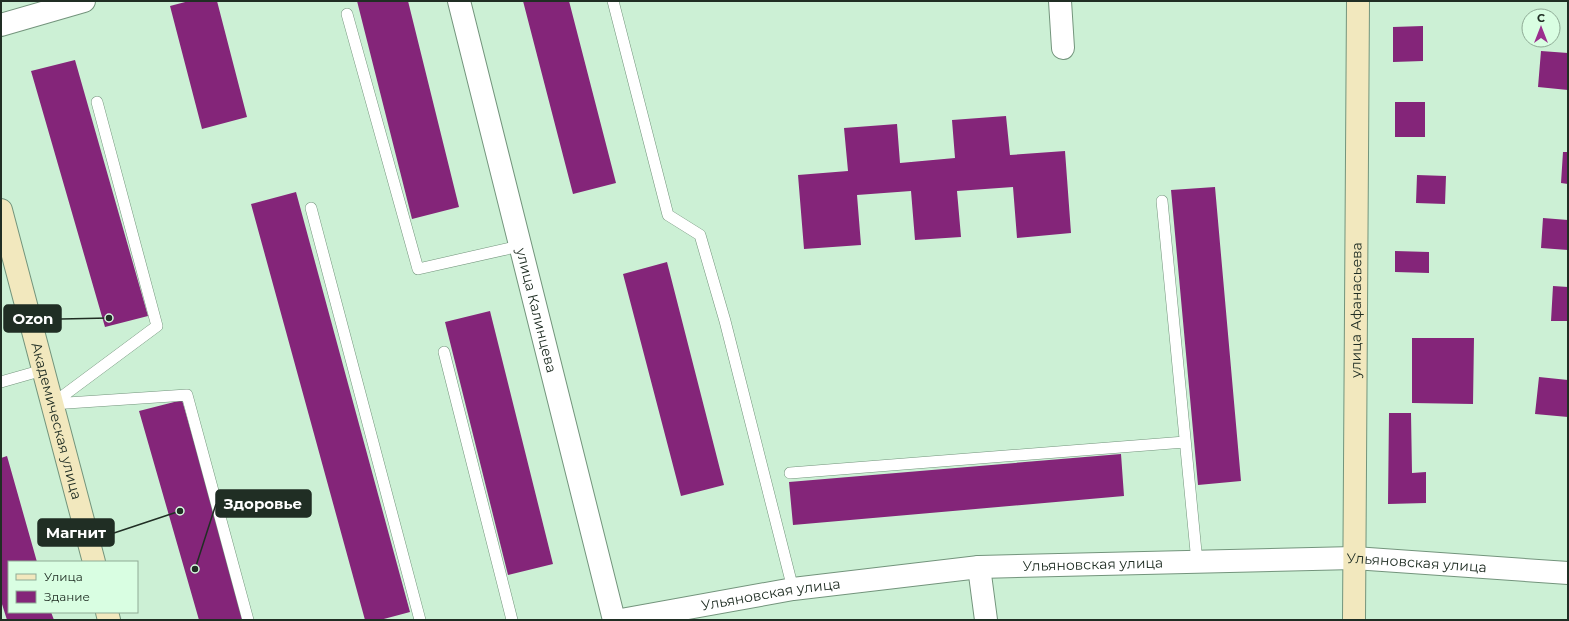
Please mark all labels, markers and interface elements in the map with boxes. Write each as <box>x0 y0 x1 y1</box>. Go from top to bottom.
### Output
north arrow <box>1521 8 1561 48</box>
text: С <box>1537 11 1545 25</box>
street label: улица Афанасьева <box>1347 242 1365 379</box>
street label: улица Калинцева <box>512 245 561 375</box>
callout: Ozon <box>4 305 61 332</box>
text: Ozon <box>13 309 53 328</box>
street label: Академическая улица <box>27 340 86 501</box>
callout: Здоровье <box>216 490 311 517</box>
text: Здоровье <box>223 494 302 513</box>
callout: Магнит <box>38 519 114 546</box>
text: Магнит <box>46 523 106 542</box>
street label: Ульяновская улица <box>1346 549 1487 576</box>
street label: Ульяновская улица <box>1022 554 1163 575</box>
legend <box>8 561 138 613</box>
text: Улица <box>44 569 83 584</box>
street label: Ульяновская улица <box>700 574 841 614</box>
text: Здание <box>44 589 90 604</box>

